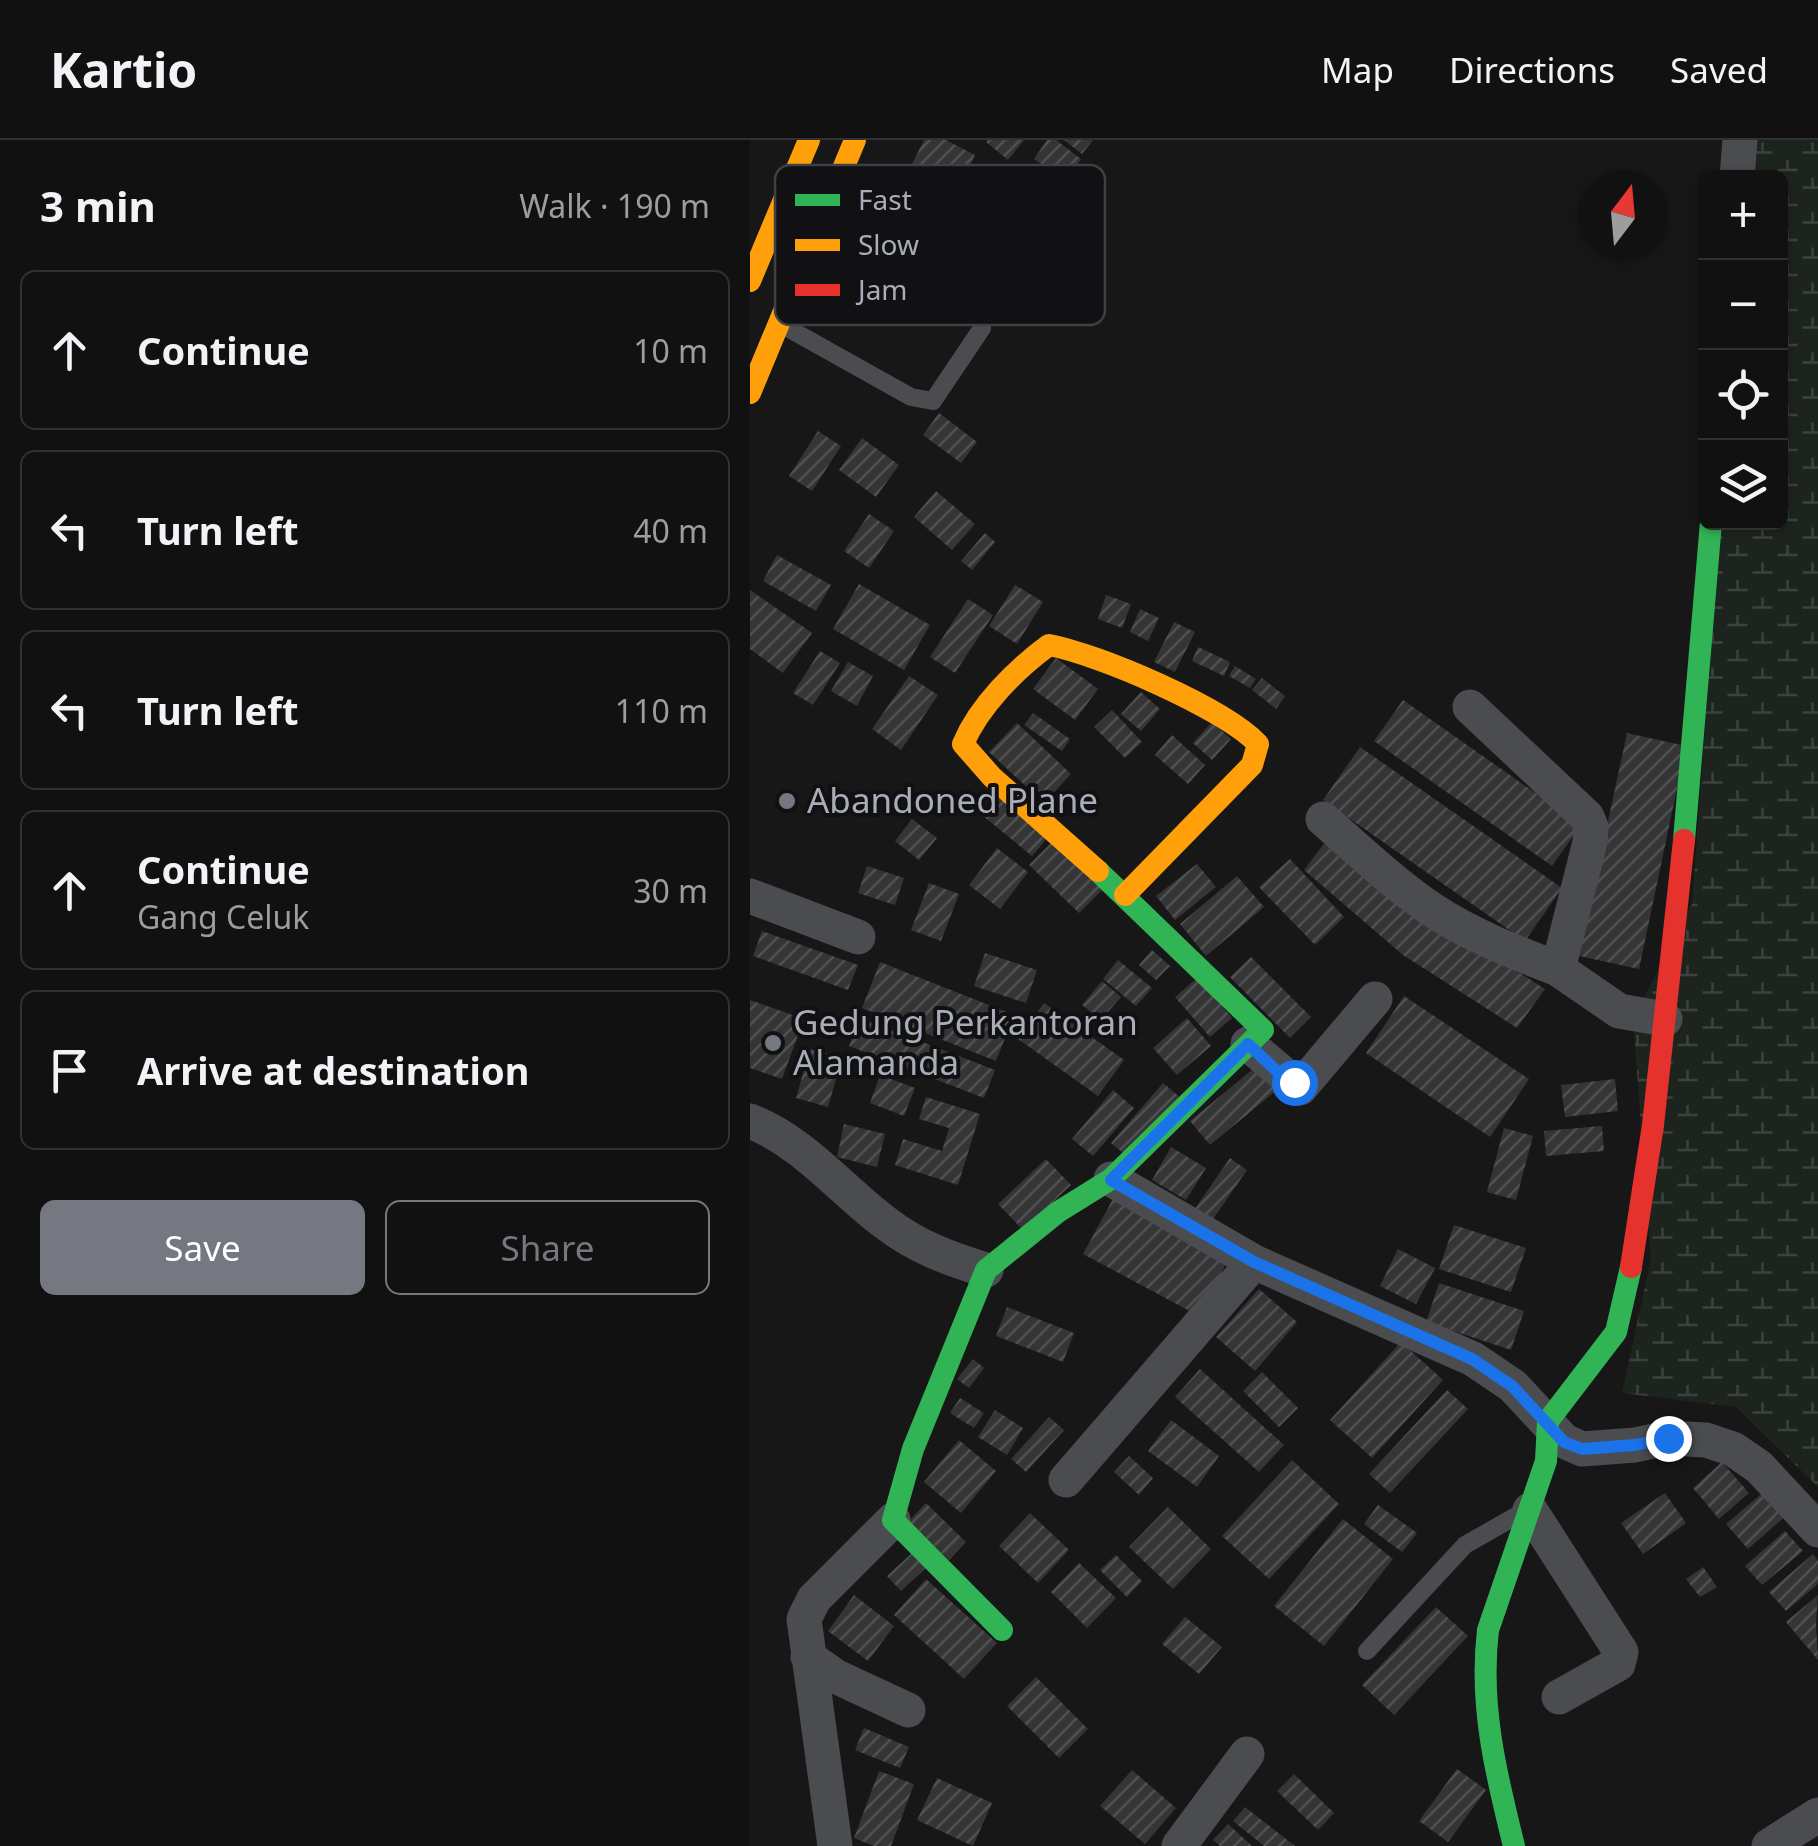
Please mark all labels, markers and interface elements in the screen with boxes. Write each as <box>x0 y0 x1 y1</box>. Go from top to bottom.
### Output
text: Kartio <box>50 37 197 102</box>
text: Map <box>1321 46 1394 93</box>
text: Directions <box>1449 46 1615 93</box>
text: Saved <box>1670 46 1768 93</box>
legend <box>775 165 1105 325</box>
north arrow <box>1578 170 1668 260</box>
map controls <box>1698 170 1788 530</box>
button: + <box>1698 170 1788 260</box>
text: 3 min <box>40 177 156 234</box>
text: Fast <box>858 180 912 218</box>
text: Walk · 190 m <box>519 184 710 227</box>
text: Slow <box>858 225 919 263</box>
button: − <box>1698 260 1788 350</box>
text: Jam <box>855 270 908 308</box>
icon: ahead <box>42 323 97 378</box>
text: Continue <box>137 324 310 376</box>
text: 10 m <box>633 329 708 372</box>
button: locate <box>1698 350 1788 440</box>
button: layers <box>1698 440 1788 530</box>
icon: left <box>42 503 97 558</box>
text: Turn left <box>137 504 299 556</box>
text: 40 m <box>633 509 708 552</box>
icon: left <box>42 683 97 738</box>
text: Turn left <box>137 684 299 736</box>
text: 110 m <box>615 689 708 732</box>
place label: Abandoned Plane <box>807 776 1098 823</box>
marker: Abandoned Plane <box>776 790 798 812</box>
text: Continue <box>137 843 310 895</box>
icon: ahead <box>42 863 97 918</box>
text: 30 m <box>633 869 708 912</box>
text: Gang Celuk <box>137 895 309 938</box>
place label: Gedung Perkantoran Alamanda <box>793 998 1138 1085</box>
marker: Gedung Perkantoran Alamanda <box>762 1032 784 1054</box>
icon: arrive <box>42 1043 97 1098</box>
text: Arrive at destination <box>137 1044 529 1096</box>
route start <box>1272 1060 1318 1106</box>
button: Save <box>40 1200 365 1295</box>
button: Share <box>385 1200 710 1295</box>
route end <box>1646 1416 1692 1462</box>

